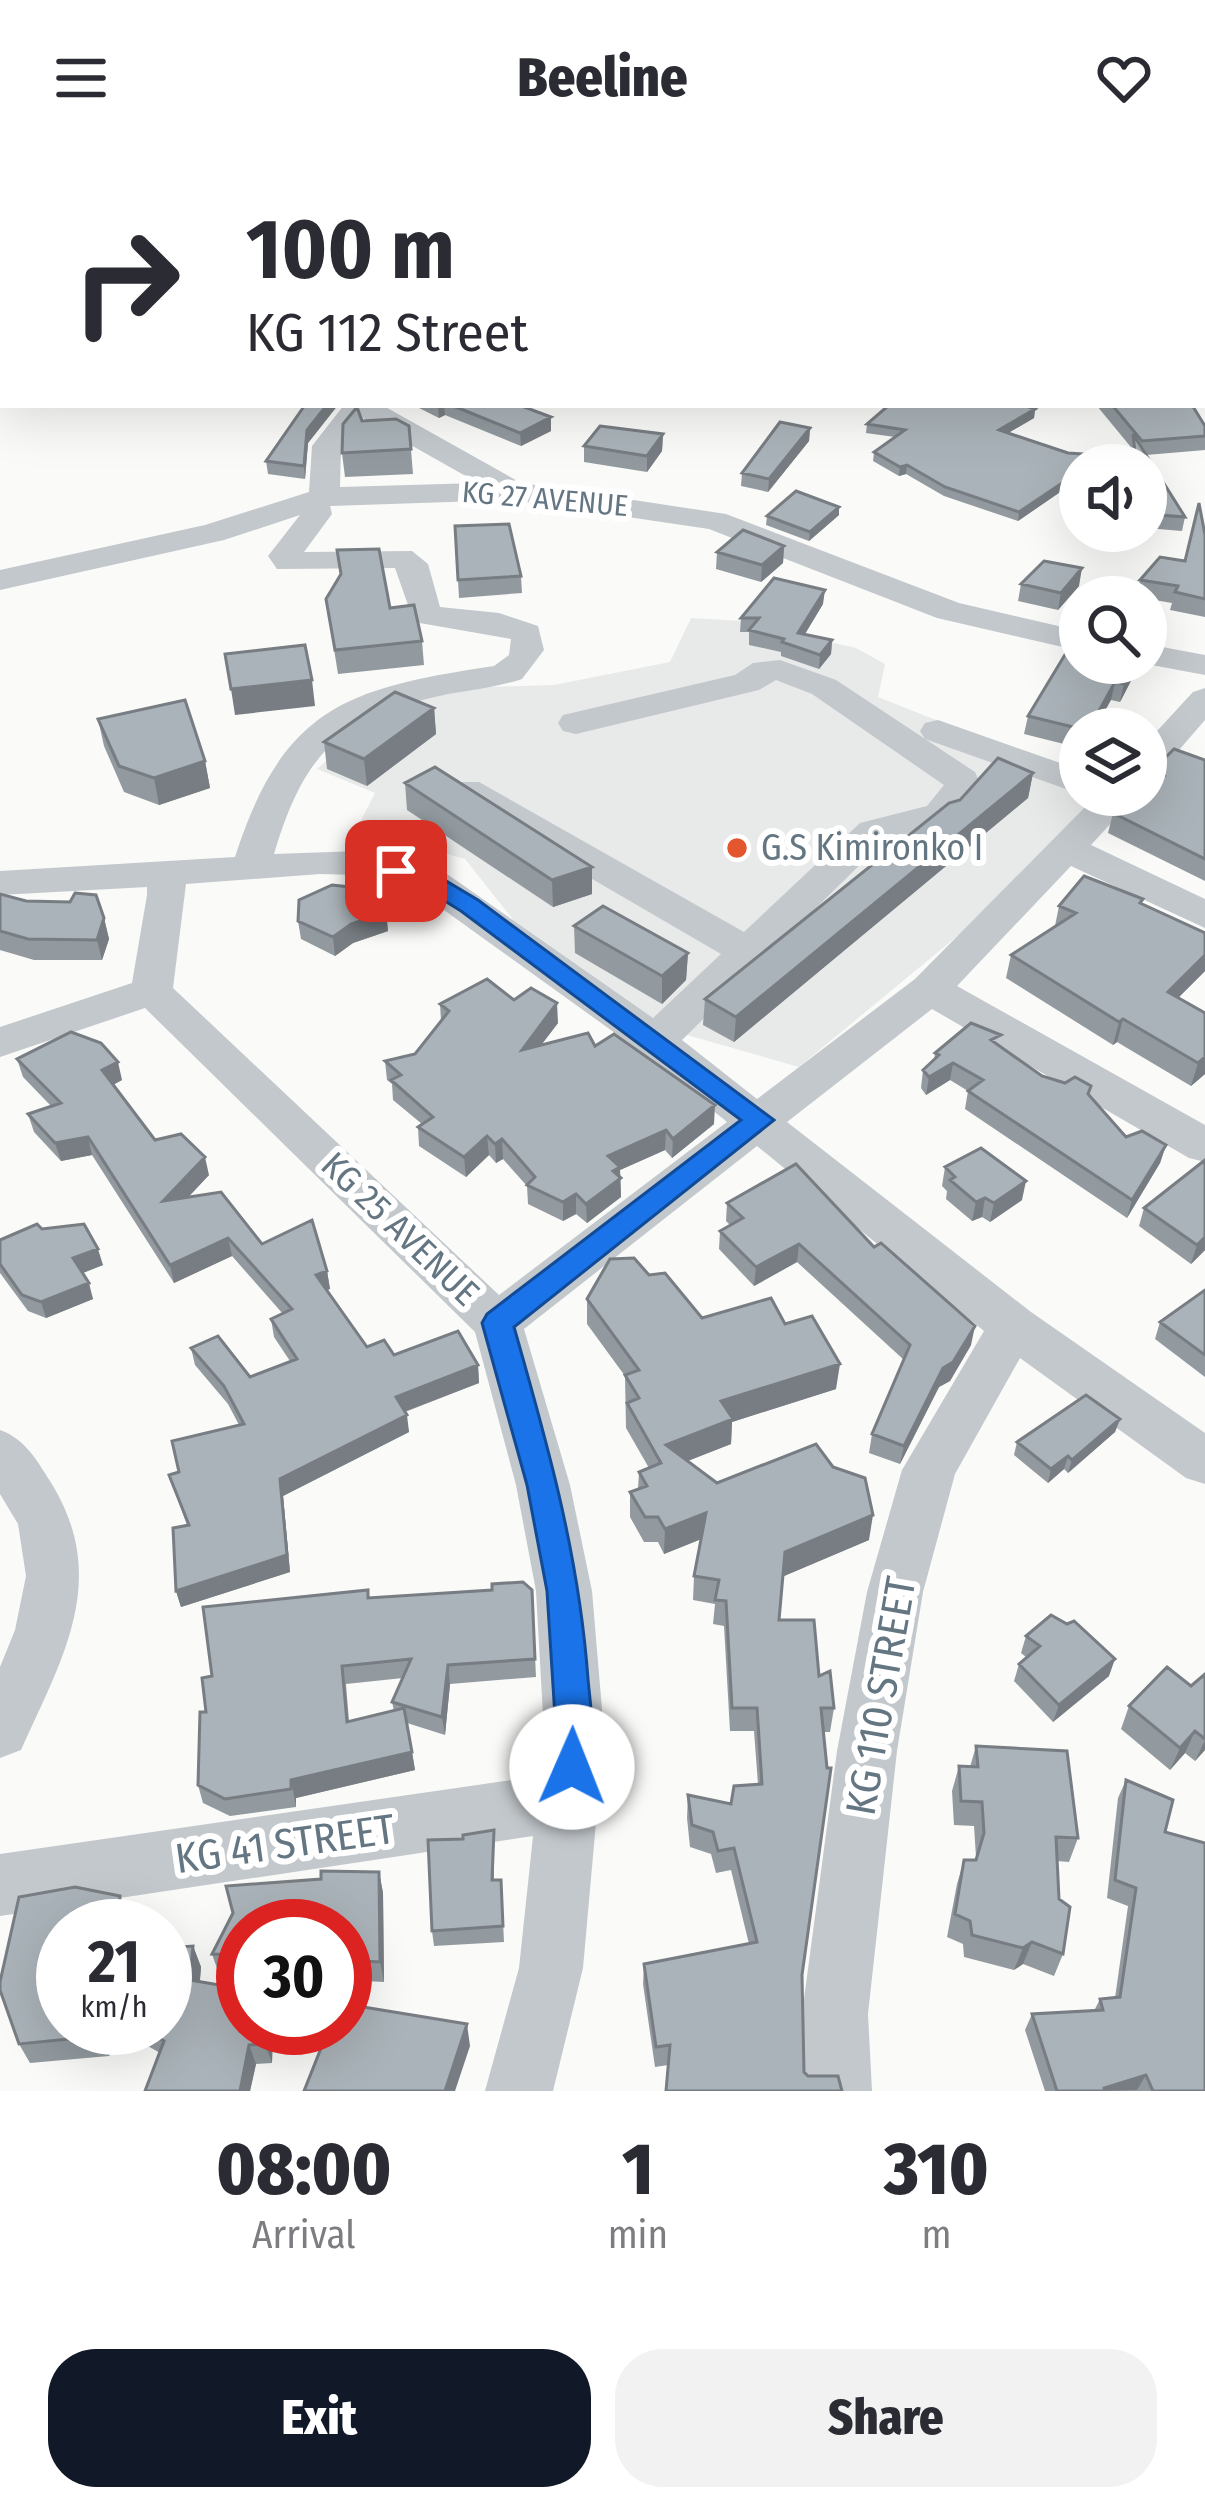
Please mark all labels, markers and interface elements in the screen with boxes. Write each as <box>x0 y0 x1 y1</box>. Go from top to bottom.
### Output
icon: menu <box>48 45 114 111</box>
icon: heart <box>1091 45 1157 111</box>
text: Beeline <box>517 46 688 110</box>
text: 100 m <box>246 199 455 300</box>
icon: right <box>48 204 204 360</box>
text: KG 112 Street <box>246 301 528 365</box>
map controls <box>1059 444 1167 816</box>
button: sound <box>1059 444 1167 552</box>
street label: KG 27 AVENUE <box>460 474 630 524</box>
button: search <box>1059 576 1167 684</box>
button: layers <box>1059 708 1167 816</box>
pin <box>345 820 447 922</box>
place label: G.S Kimironko I <box>761 826 983 870</box>
marker: G.S Kimironko I <box>724 835 750 861</box>
icon: arrive <box>363 838 429 904</box>
street label: KG 25 AVENUE <box>312 1143 488 1315</box>
street label: KG 110 STREET <box>835 1573 927 1819</box>
position arrow <box>509 1704 635 1830</box>
street label: KG 41 STREET <box>172 1804 398 1884</box>
speed limit sign: 30 <box>216 1899 372 2055</box>
text: 21 <box>88 1926 140 1998</box>
text: km/h <box>81 1989 147 2025</box>
text: 08:00 <box>216 2127 391 2213</box>
text: 1 <box>622 2127 653 2213</box>
text: 310 <box>884 2127 989 2213</box>
text: Arrival <box>252 2212 356 2258</box>
text: min <box>608 2212 668 2258</box>
text: m <box>921 2212 951 2258</box>
button: Exit <box>48 2349 591 2487</box>
button: Share <box>615 2349 1157 2487</box>

